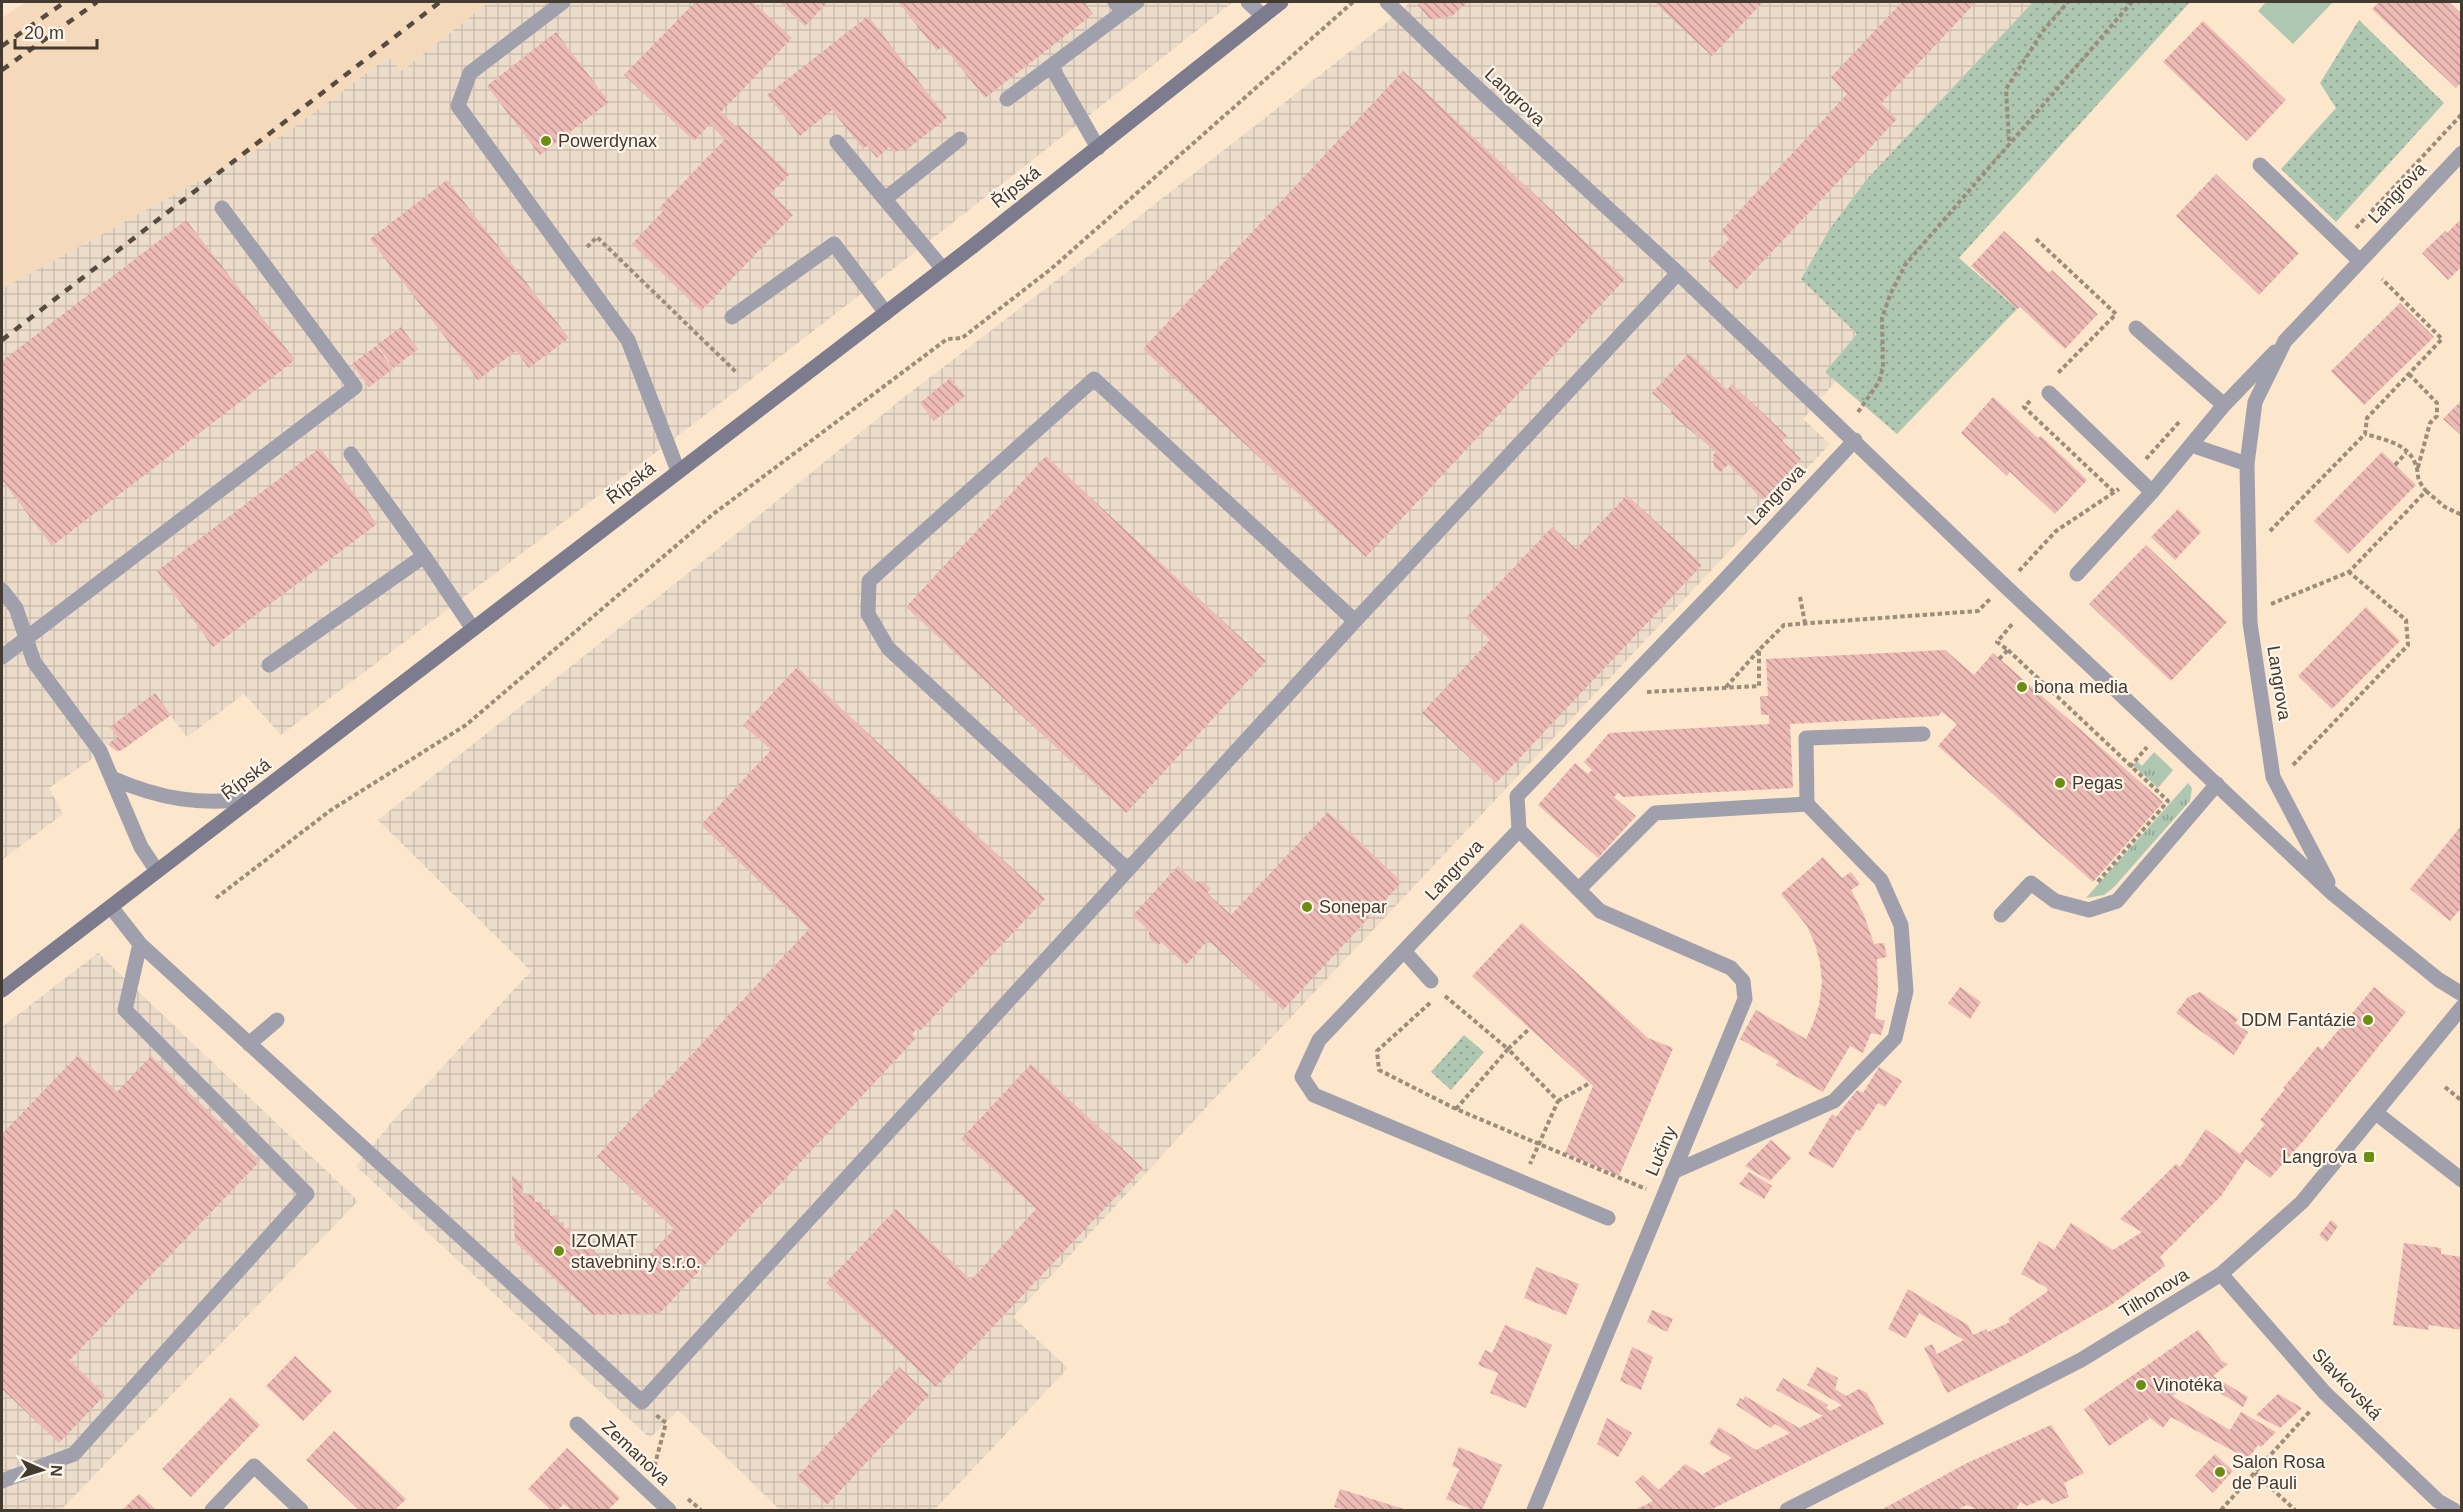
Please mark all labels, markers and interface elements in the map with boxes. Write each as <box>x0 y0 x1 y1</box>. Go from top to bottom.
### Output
scale bar <box>15 12 98 50</box>
text: 20 m <box>24 23 64 43</box>
street label: Langrova <box>1481 64 1550 131</box>
place label: Powerdynax <box>558 131 657 151</box>
marker: Powerdynax <box>539 134 553 148</box>
street label: Langrova <box>2364 158 2431 227</box>
street label: Řípská <box>988 161 1045 212</box>
street label: Řípská <box>603 457 660 508</box>
street label: Langrova <box>1743 460 1810 529</box>
street label: Langrova <box>2263 644 2295 723</box>
place label: bona media <box>2034 677 2129 697</box>
marker: bona media <box>2015 680 2029 694</box>
street label: Řípská <box>218 754 275 804</box>
place label: Pegas <box>2072 773 2123 793</box>
marker: Pegas <box>2053 776 2067 790</box>
street label: Langrova <box>1421 835 1488 904</box>
place label: Sonepar <box>1319 897 1387 917</box>
marker: Sonepar <box>1300 900 1314 914</box>
place label: DDM Fantázie <box>2241 1010 2356 1030</box>
marker: DDM Fantázie <box>2361 1013 2375 1027</box>
street label: Lučiny <box>1642 1123 1680 1179</box>
place label: Langrova <box>2282 1147 2358 1167</box>
marker: Langrova <box>2362 1150 2376 1164</box>
place label: IZOMAT stavebniny s.r.o. <box>571 1231 701 1272</box>
marker: IZOMAT stavebniny s.r.o. <box>552 1244 566 1258</box>
street label: Tilhonova <box>2116 1263 2193 1322</box>
street label: Slavkovská <box>2308 1344 2386 1424</box>
place label: Vinotéka <box>2153 1375 2224 1395</box>
marker: Vinotéka <box>2134 1378 2148 1392</box>
street label: Zemanova <box>598 1417 675 1490</box>
north arrow <box>12 1440 72 1500</box>
place label: Salon Rosa de Pauli <box>2232 1452 2326 1493</box>
text: N <box>48 1465 65 1477</box>
marker: Salon Rosa de Pauli <box>2213 1465 2227 1479</box>

